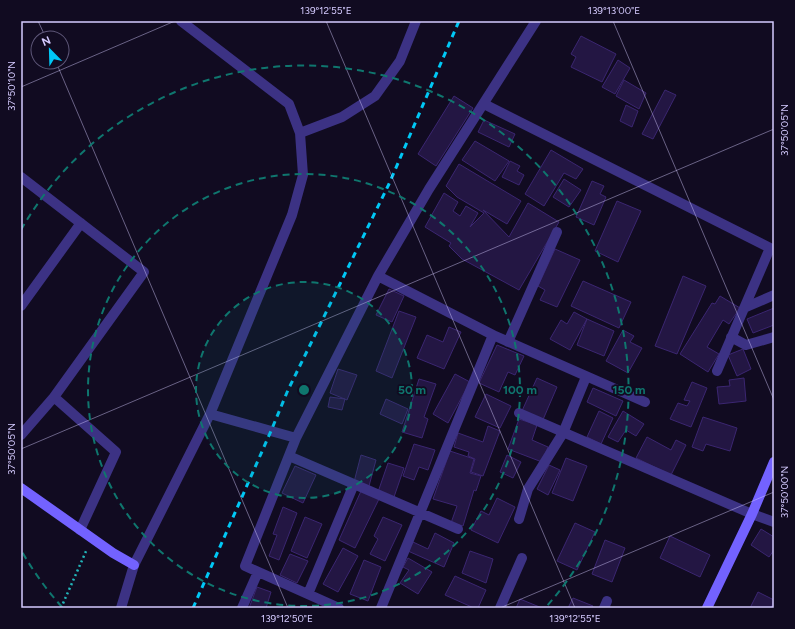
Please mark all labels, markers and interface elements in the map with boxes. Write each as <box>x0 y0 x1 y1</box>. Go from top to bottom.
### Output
text: 139°12'55"E <box>300 4 352 17</box>
text: 139°13'00"E <box>588 4 640 17</box>
north arrow <box>30 30 70 70</box>
text: N <box>40 34 53 49</box>
text: 37°50'10"N <box>5 61 18 111</box>
text: 37°50'05"N <box>778 104 791 156</box>
centre of rings <box>297 383 311 397</box>
text: 50 m <box>398 383 426 397</box>
text: 100 m <box>503 383 537 397</box>
text: 150 m <box>612 383 646 397</box>
text: 37°50'05"N <box>5 423 18 475</box>
text: 37°50'00"N <box>778 466 791 518</box>
text: 139°12'50"E <box>261 612 313 625</box>
text: 139°12'55"E <box>549 612 601 625</box>

